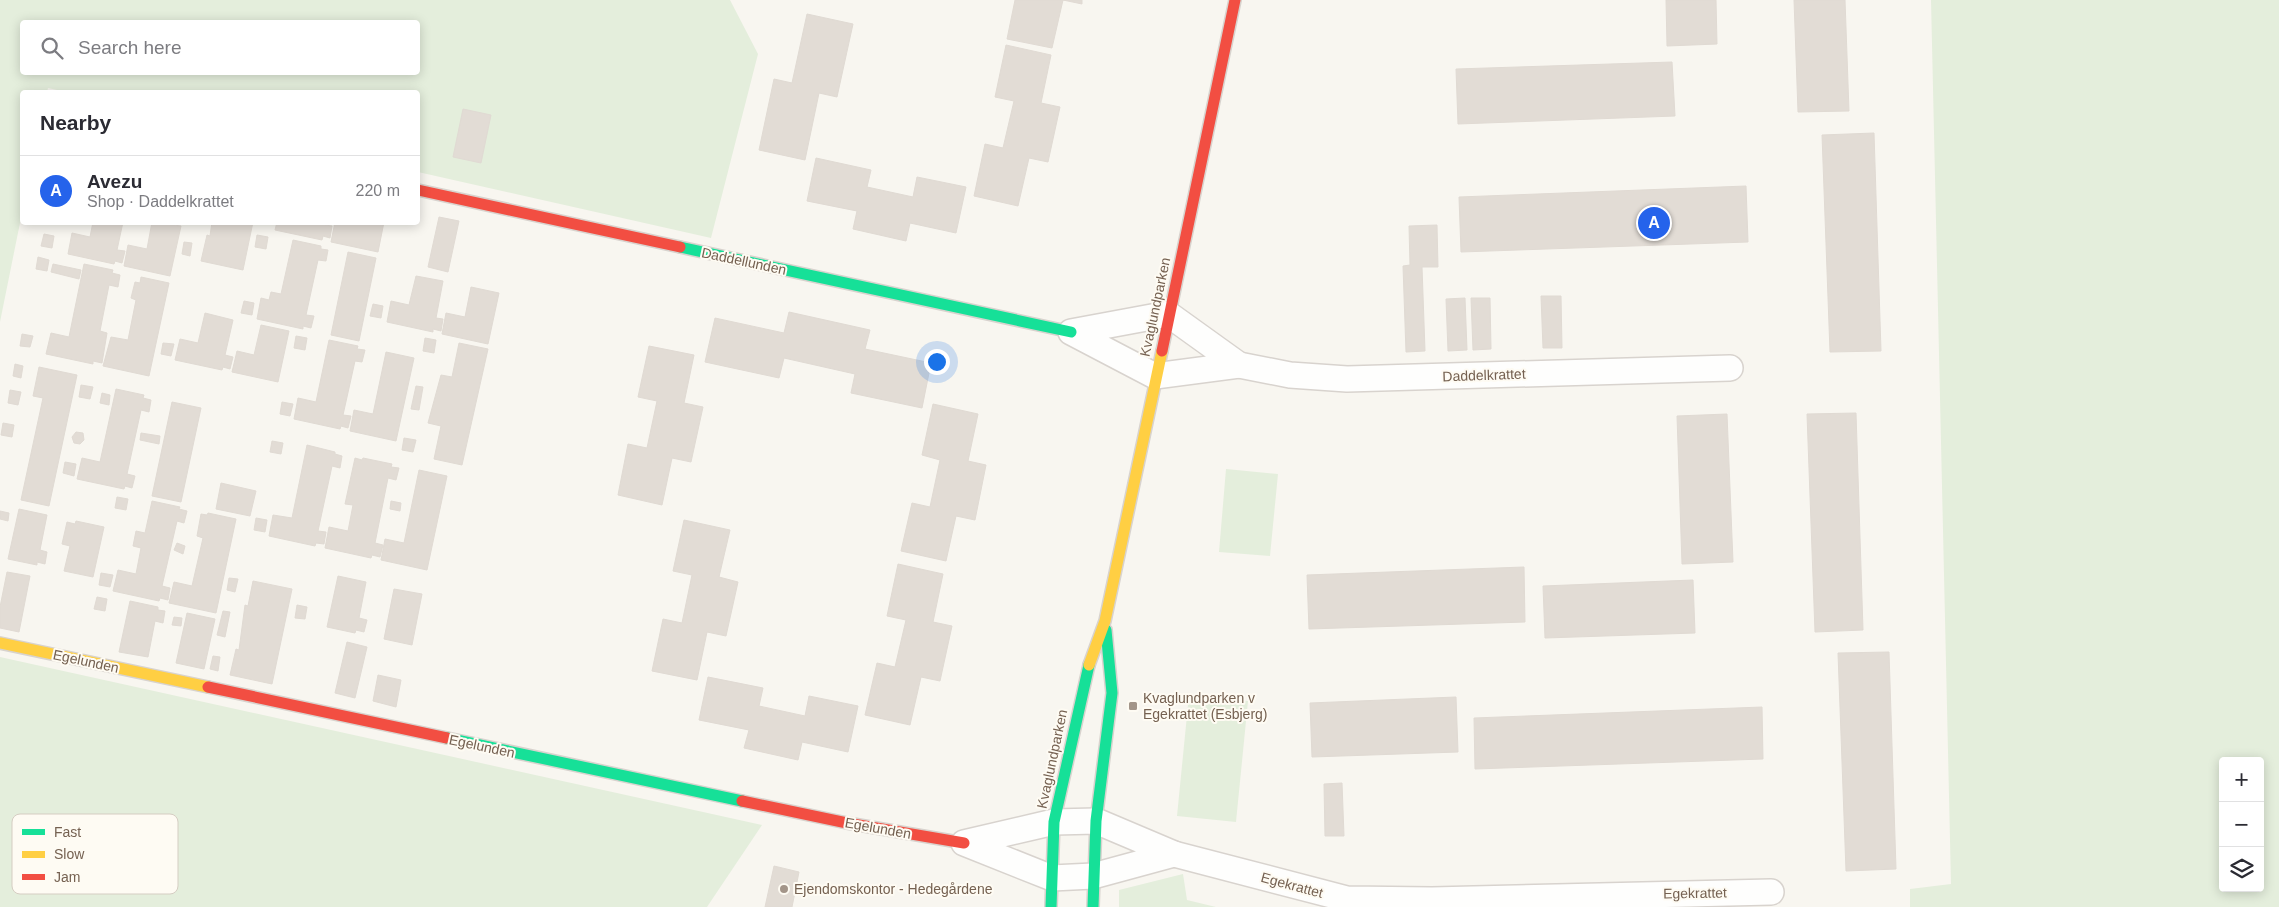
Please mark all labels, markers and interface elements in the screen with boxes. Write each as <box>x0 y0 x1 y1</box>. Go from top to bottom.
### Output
search box <box>20 20 420 75</box>
icon: search <box>38 34 66 62</box>
text: Search here <box>78 37 182 58</box>
text: Nearby <box>40 111 111 134</box>
text: Avezu <box>87 171 142 192</box>
text: A <box>50 182 62 199</box>
text: 220 m <box>356 182 400 199</box>
text: Shop · Daddelkrattet <box>87 193 234 210</box>
pin: A <box>1638 204 1670 242</box>
street label: Daddellunden <box>700 244 788 278</box>
street label: Kvaglundparken <box>1137 256 1173 358</box>
your location <box>924 349 950 375</box>
street label: Daddelkrattet <box>1442 366 1526 384</box>
street label: Egelunden <box>52 646 120 676</box>
place label: Kvaglundparken v Egekrattet (Esbjerg) <box>1143 690 1268 722</box>
marker: Kvaglundparken v Egekrattet (Esbjerg) <box>1127 700 1139 712</box>
street label: Kvaglundparken <box>1034 708 1070 810</box>
street label: Egelunden <box>448 731 516 761</box>
map controls <box>2219 757 2264 892</box>
button: + <box>2219 757 2264 802</box>
button: − <box>2219 802 2264 847</box>
legend <box>12 814 178 894</box>
street label: Egelunden <box>844 814 912 842</box>
text: Fast <box>54 824 81 840</box>
text: Slow <box>54 846 85 862</box>
button: layers <box>2219 847 2264 892</box>
text: Jam <box>54 869 80 885</box>
street label: Egekrattet <box>1259 869 1325 901</box>
place label: Ejendomskontor - Hedegårdene <box>794 881 993 897</box>
marker: Ejendomskontor - Hedegårdene <box>778 883 790 895</box>
street label: Egekrattet <box>1663 884 1727 902</box>

